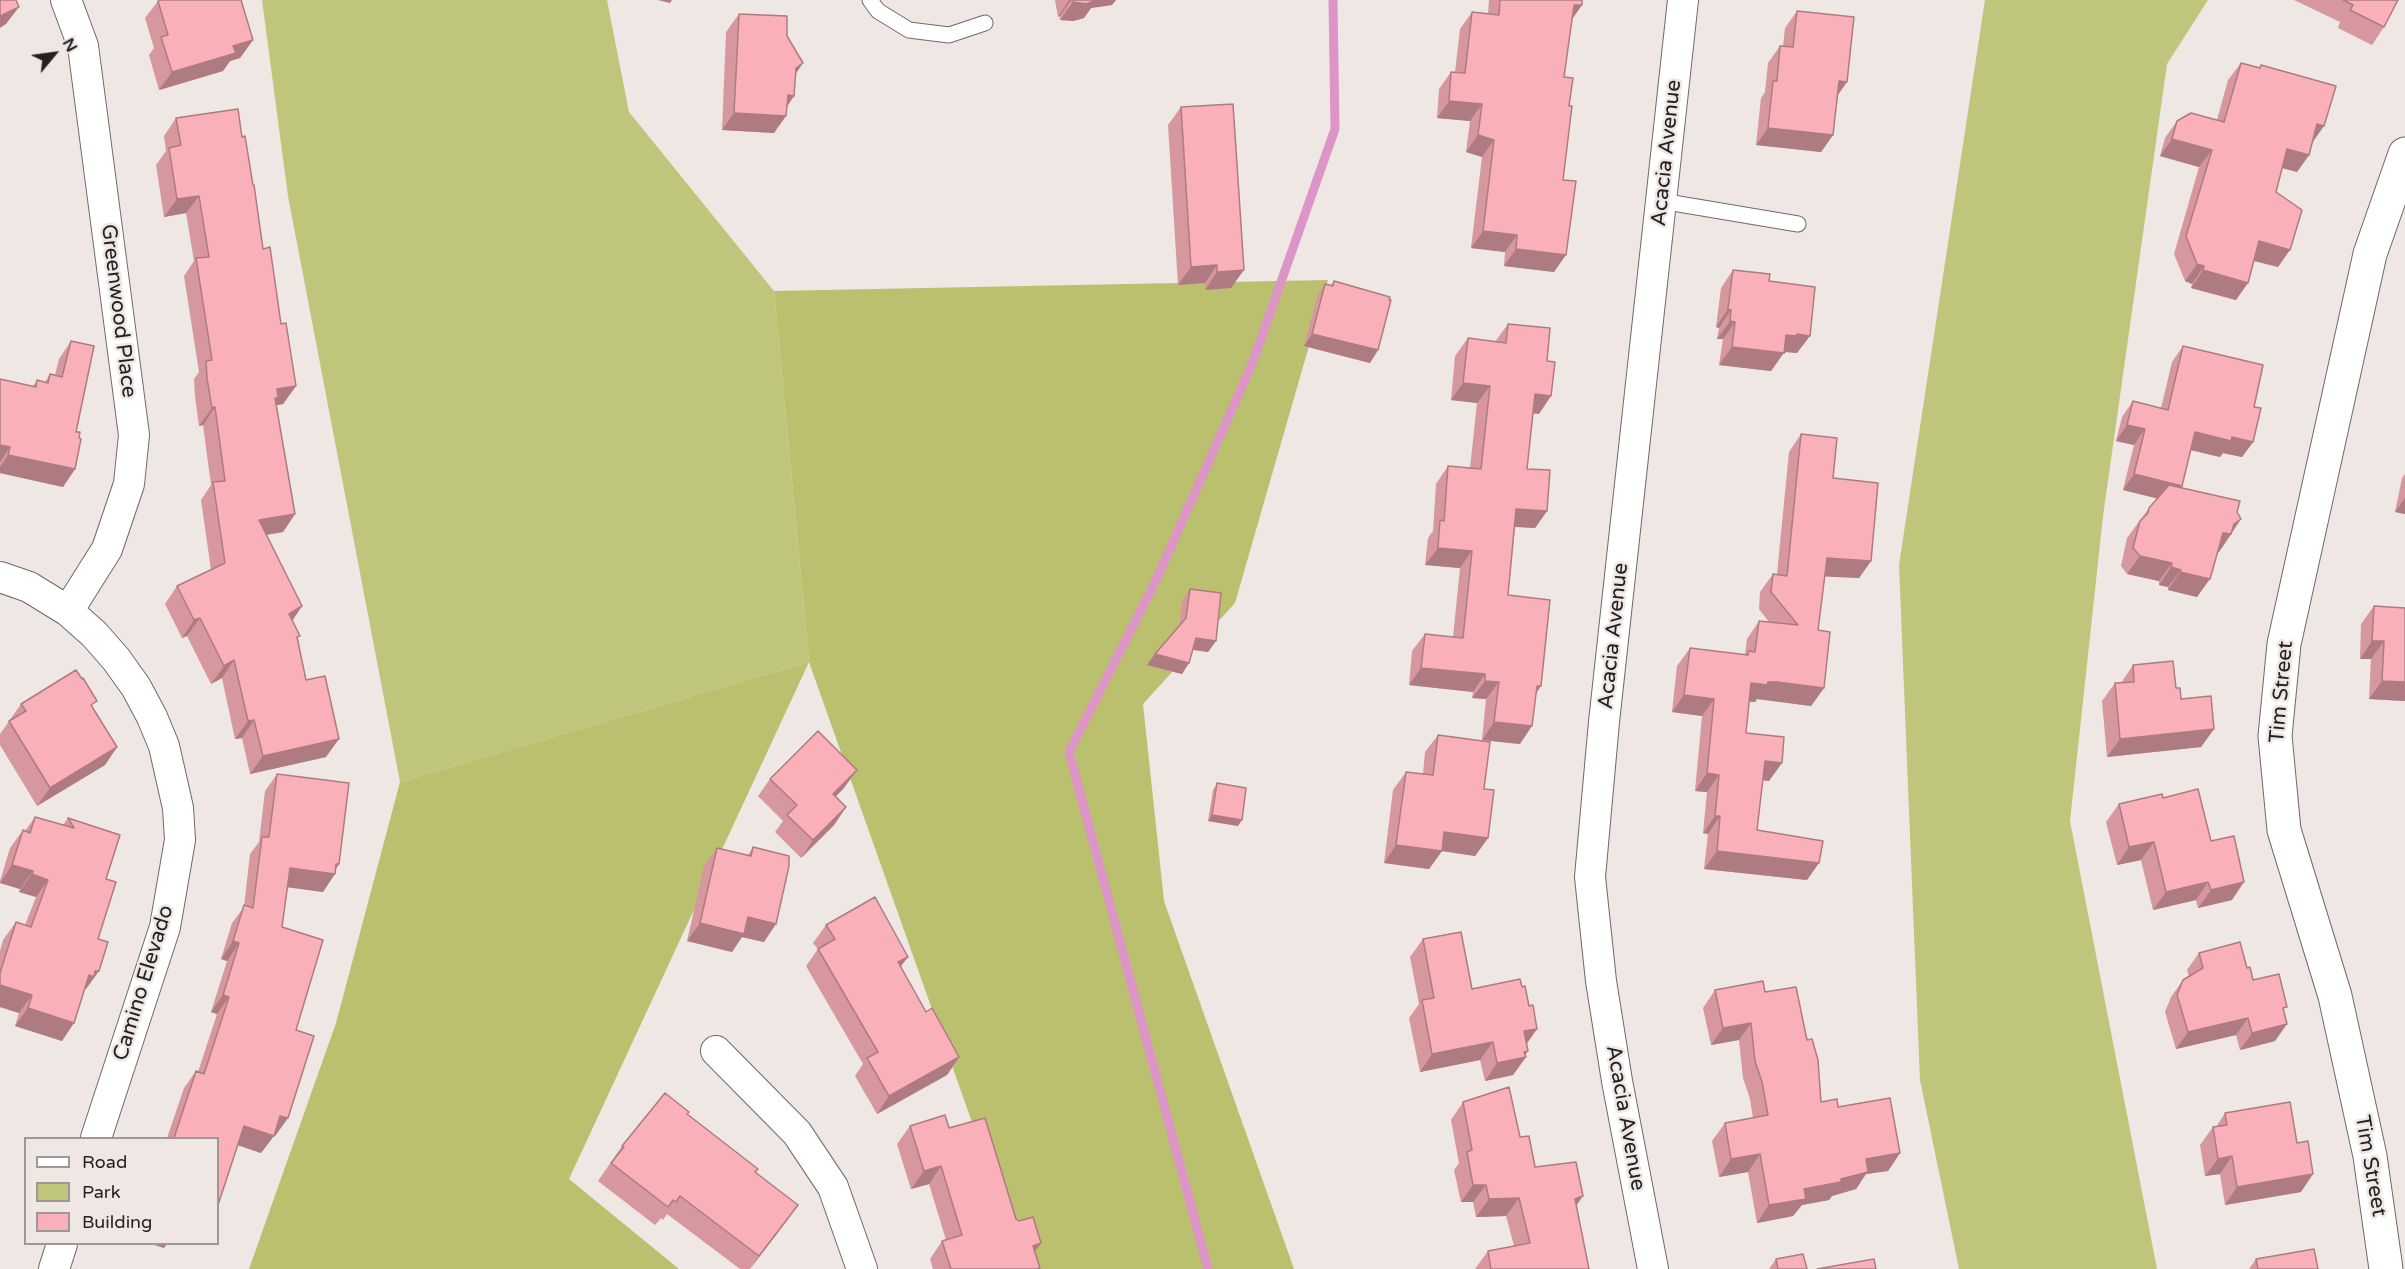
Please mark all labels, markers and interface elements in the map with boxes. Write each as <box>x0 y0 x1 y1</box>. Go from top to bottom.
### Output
north arrow <box>24 24 84 84</box>
text: N <box>58 35 82 56</box>
street label: Acacia Avenue <box>1647 78 1687 228</box>
street label: Greenwood Place <box>95 223 141 399</box>
street label: Acacia Avenue <box>1594 561 1634 711</box>
street label: Tim Street <box>2265 640 2299 744</box>
street label: Camino Elevado <box>108 902 180 1064</box>
street label: Acacia Avenue <box>1600 1043 1650 1193</box>
street label: Tim Street <box>2349 1113 2391 1219</box>
legend <box>24 1137 219 1245</box>
text: Road <box>82 1151 127 1173</box>
text: Park <box>82 1181 120 1203</box>
text: Building <box>82 1211 152 1233</box>

